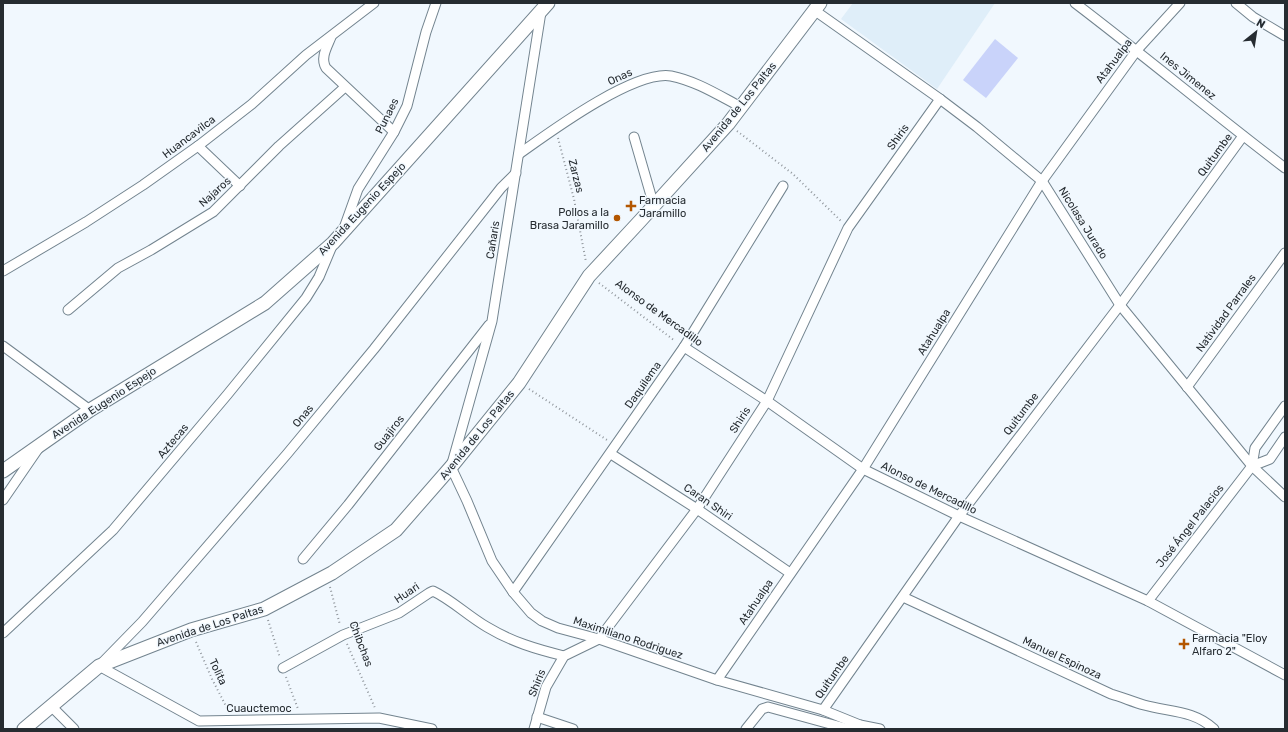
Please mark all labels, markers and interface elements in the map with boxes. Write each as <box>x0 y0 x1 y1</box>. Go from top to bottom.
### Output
north arrow <box>1236 12 1276 52</box>
text: N <box>1254 16 1267 31</box>
street label: Atahualpa <box>1093 36 1135 86</box>
street label: Ines Jimenez <box>1157 50 1219 103</box>
street label: Avenida de Los Paltas <box>699 59 779 154</box>
street label: Onas <box>606 65 635 88</box>
street label: Punaes <box>373 96 402 136</box>
street label: Huancavilca <box>160 113 218 161</box>
street label: Shiris <box>884 121 912 152</box>
street label: Quitumbe <box>1195 131 1235 179</box>
street label: Zarzas <box>566 158 587 195</box>
street label: Avenida Eugenio Espejo <box>316 160 408 258</box>
street label: Najaros <box>196 174 234 210</box>
street label: Nicolasa Jurado <box>1056 185 1110 261</box>
place label: Farmacia Jaramillo <box>639 194 686 220</box>
marker: Farmacia Jaramillo <box>626 201 636 211</box>
place label: Pollos a la Brasa Jaramillo <box>530 206 609 232</box>
marker: Pollos a la Brasa Jaramillo <box>612 213 622 223</box>
street label: Cañaris <box>484 220 502 260</box>
street label: Natividad Parrales <box>1193 271 1259 354</box>
street label: Alonso de Mercadillo <box>613 277 705 349</box>
street label: Atahualpa <box>915 306 953 358</box>
street label: Daquilema <box>622 359 664 411</box>
street label: Avenida Eugenio Espejo <box>49 364 159 442</box>
street label: Avenida de Los Paltas <box>437 387 517 482</box>
street label: Quitumbe <box>1001 390 1041 438</box>
street label: Onas <box>290 402 317 430</box>
street label: Shiris <box>727 404 753 436</box>
street label: Guajiros <box>371 412 407 453</box>
street label: Aztecas <box>155 421 191 461</box>
street label: Alonso de Mercadillo <box>879 459 979 517</box>
street label: Caran Shiri <box>681 481 735 523</box>
street label: José Ángel Palacios <box>1153 481 1227 570</box>
street label: Atahualpa <box>736 577 776 627</box>
street label: Huari <box>392 580 422 606</box>
street label: Avenida de Los Paltas <box>155 602 265 649</box>
street label: Maximiliano Rodriguez <box>571 614 685 662</box>
street label: Chibchas <box>346 619 376 669</box>
place label: Farmacia "Eloy Alfaro 2" <box>1192 632 1267 658</box>
street label: Manuel Espinoza <box>1020 634 1104 682</box>
marker: Farmacia "Eloy Alfaro 2" <box>1179 639 1189 649</box>
street label: Quitumbe <box>812 653 852 701</box>
street label: Tolita <box>206 657 230 687</box>
street label: Shiris <box>526 667 549 699</box>
street label: Cuauctemoc <box>226 702 292 715</box>

